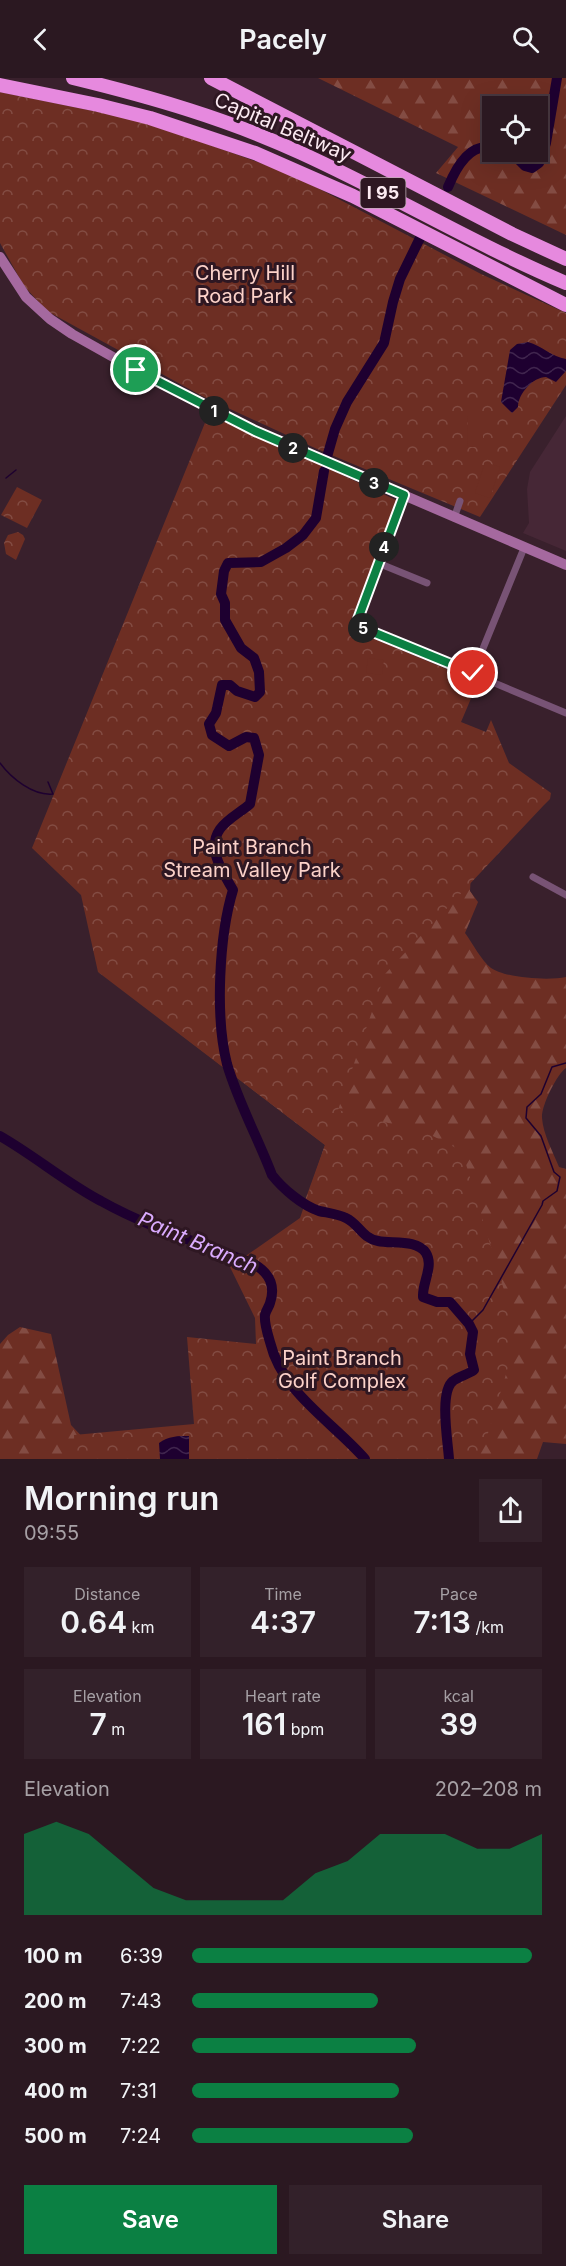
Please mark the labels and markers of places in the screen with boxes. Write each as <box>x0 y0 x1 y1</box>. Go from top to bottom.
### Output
pin <box>110 344 161 395</box>
pin: 1 <box>199 396 229 426</box>
pin: 2 <box>278 433 308 463</box>
pin: 3 <box>359 468 389 498</box>
pin: 4 <box>369 532 399 562</box>
pin: 5 <box>348 613 378 643</box>
pin <box>447 647 498 698</box>

